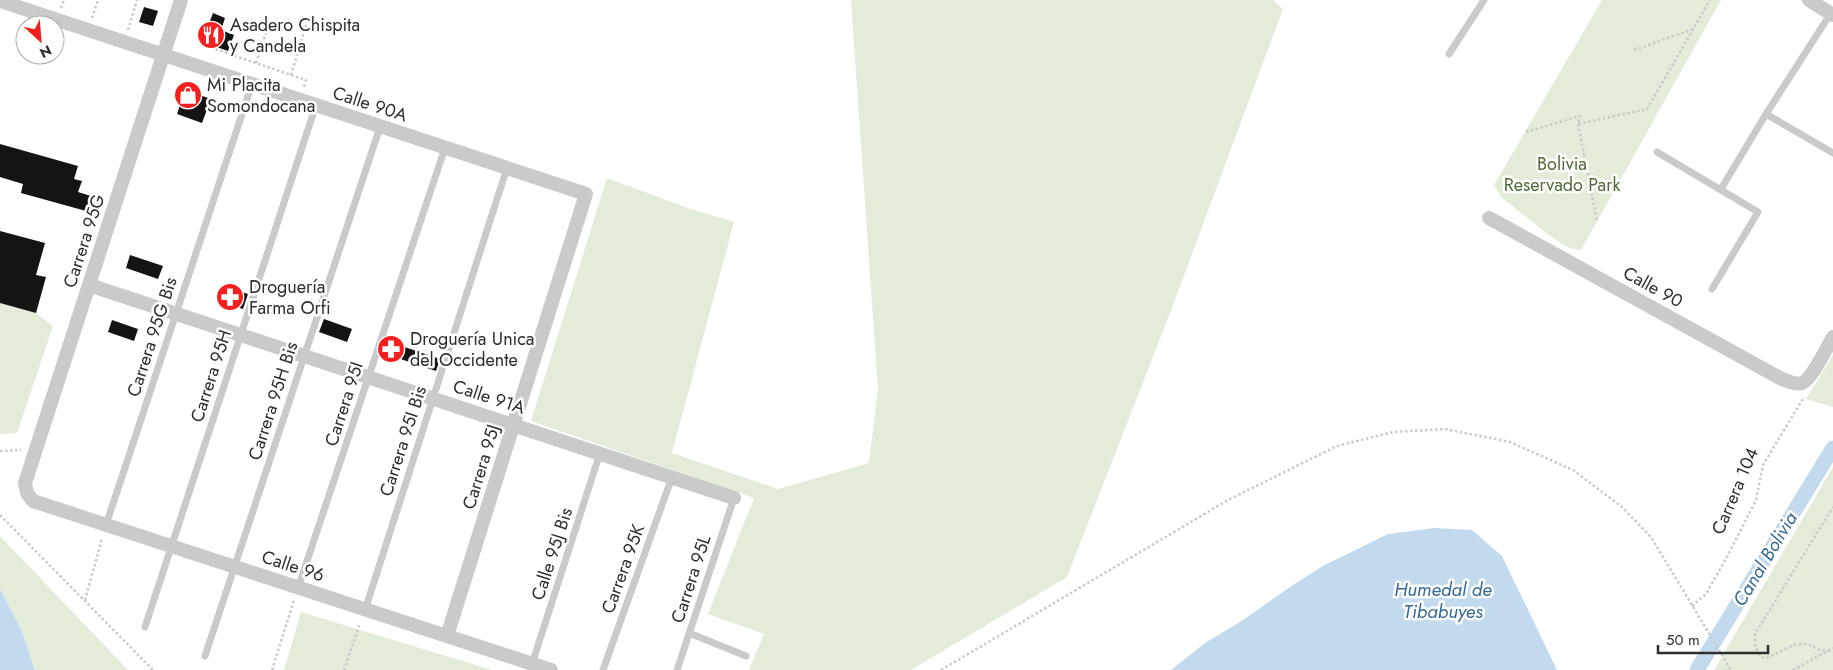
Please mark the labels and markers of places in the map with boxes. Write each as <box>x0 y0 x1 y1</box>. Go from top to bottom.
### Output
place label: Asadero Chispita y Candela <box>230 12 360 59</box>
restaurant icon: Asadero Chispita y Candela <box>196 20 226 50</box>
place label: Mi Placita Somondocana <box>207 72 315 119</box>
shop icon: Mi Placita Somondocana <box>173 80 203 110</box>
place label: Droguería Farma Orfi <box>249 274 331 321</box>
pharmacy icon: Droguería Farma Orfi <box>215 282 245 312</box>
place label: Droguería Unica del Occidente <box>410 326 535 373</box>
pharmacy icon: Droguería Unica del Occidente <box>376 334 406 364</box>

